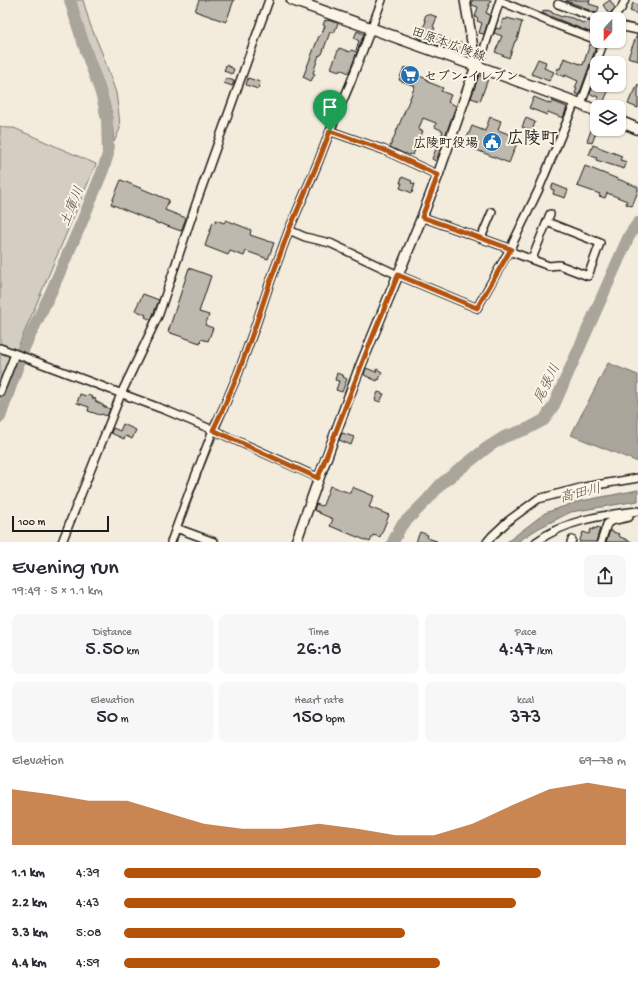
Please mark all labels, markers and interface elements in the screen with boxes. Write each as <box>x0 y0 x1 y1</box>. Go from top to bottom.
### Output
north arrow <box>590 12 626 48</box>
map controls <box>590 12 626 136</box>
street label: 田原本広陵線 <box>409 25 488 66</box>
button: locate <box>590 56 626 92</box>
supermarket icon: セブン-イレブン <box>399 64 421 86</box>
place label: セブン-イレブン <box>424 69 519 85</box>
pin <box>313 90 347 131</box>
icon: arrive <box>319 96 341 118</box>
button: layers <box>590 100 626 136</box>
district label: 広陵町 <box>507 128 558 150</box>
public building icon: 広陵町役場 <box>481 131 503 153</box>
place label: 広陵町役場 <box>413 136 478 152</box>
water label: 土庫川 <box>57 184 89 230</box>
water label: 尾張川 <box>531 361 565 407</box>
water label: 高田川 <box>558 480 603 508</box>
scale bar <box>12 514 109 533</box>
text: 100 m <box>18 517 45 529</box>
button: share <box>584 555 626 597</box>
text: Evening run <box>12 556 119 582</box>
text: 19:49 · 5 × 1.1 km <box>12 584 103 599</box>
text: Distance <box>93 627 132 639</box>
text: Time <box>309 627 329 639</box>
text: Pace <box>515 627 536 639</box>
text: 5.50 <box>85 639 124 662</box>
text: 26:18 <box>296 639 342 662</box>
text: 4:47 <box>499 639 534 662</box>
text: km <box>124 646 139 658</box>
text: /km <box>534 646 552 658</box>
text: Elevation <box>90 695 134 707</box>
text: Heart rate <box>294 695 344 707</box>
text: kcal <box>517 695 534 707</box>
text: 50 <box>96 707 118 730</box>
text: 150 <box>293 707 323 730</box>
text: 373 <box>510 707 541 730</box>
text: m <box>118 714 128 726</box>
text: bpm <box>323 714 345 726</box>
text: Elevation <box>12 754 64 769</box>
text: 69–78 m <box>579 754 626 769</box>
text: 1.1 km <box>12 866 45 881</box>
text: 4:39 <box>76 866 100 881</box>
text: 2.2 km <box>12 896 47 911</box>
text: 4:43 <box>76 896 99 911</box>
text: 3.3 km <box>12 926 48 941</box>
text: 5:08 <box>76 926 101 941</box>
text: 4.4 km <box>12 956 47 971</box>
text: 4:59 <box>76 956 100 971</box>

